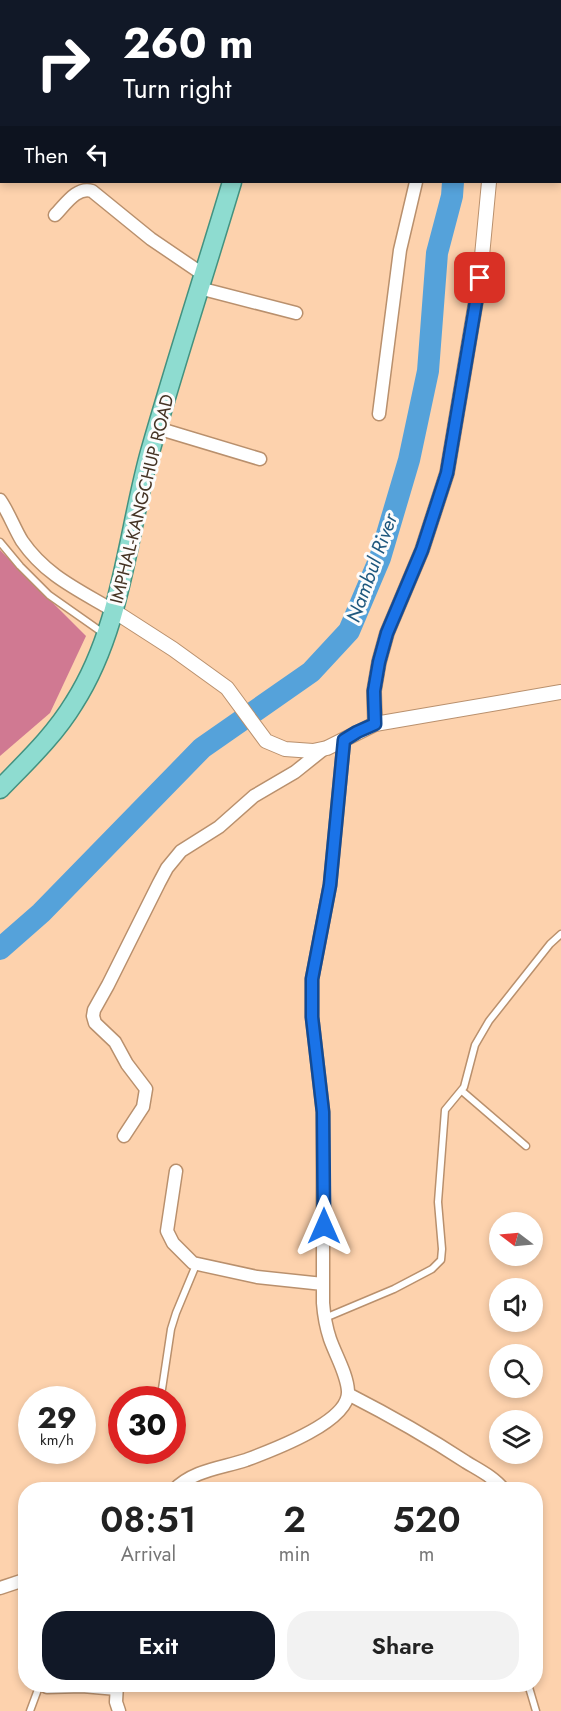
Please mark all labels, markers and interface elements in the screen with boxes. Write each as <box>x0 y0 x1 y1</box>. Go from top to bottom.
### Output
text: 260 m <box>123 13 254 74</box>
icon: right <box>24 24 102 102</box>
text: Turn right <box>123 69 231 108</box>
icon: left <box>81 138 114 171</box>
text: Then <box>24 139 69 171</box>
pin <box>454 252 505 303</box>
icon: arrive <box>463 261 496 294</box>
street label: IMPHAL-KANGCHUP ROAD <box>103 392 181 606</box>
water label: Nambul River <box>339 508 406 626</box>
position arrow <box>292 1194 356 1258</box>
north arrow <box>489 1212 543 1266</box>
map controls <box>489 1212 543 1464</box>
button: sound <box>489 1278 543 1332</box>
button: search <box>489 1344 543 1398</box>
speed limit sign: 30 <box>108 1386 186 1464</box>
text: 29 <box>37 1396 77 1439</box>
button: layers <box>489 1410 543 1464</box>
text: km/h <box>40 1429 74 1451</box>
text: 08:51 <box>100 1493 197 1545</box>
text: 2 <box>283 1493 306 1545</box>
text: 520 <box>393 1493 461 1545</box>
text: Arrival <box>121 1540 176 1569</box>
text: min <box>279 1540 310 1569</box>
text: m <box>419 1540 434 1569</box>
button: Exit <box>42 1611 275 1680</box>
button: Share <box>287 1611 519 1680</box>

